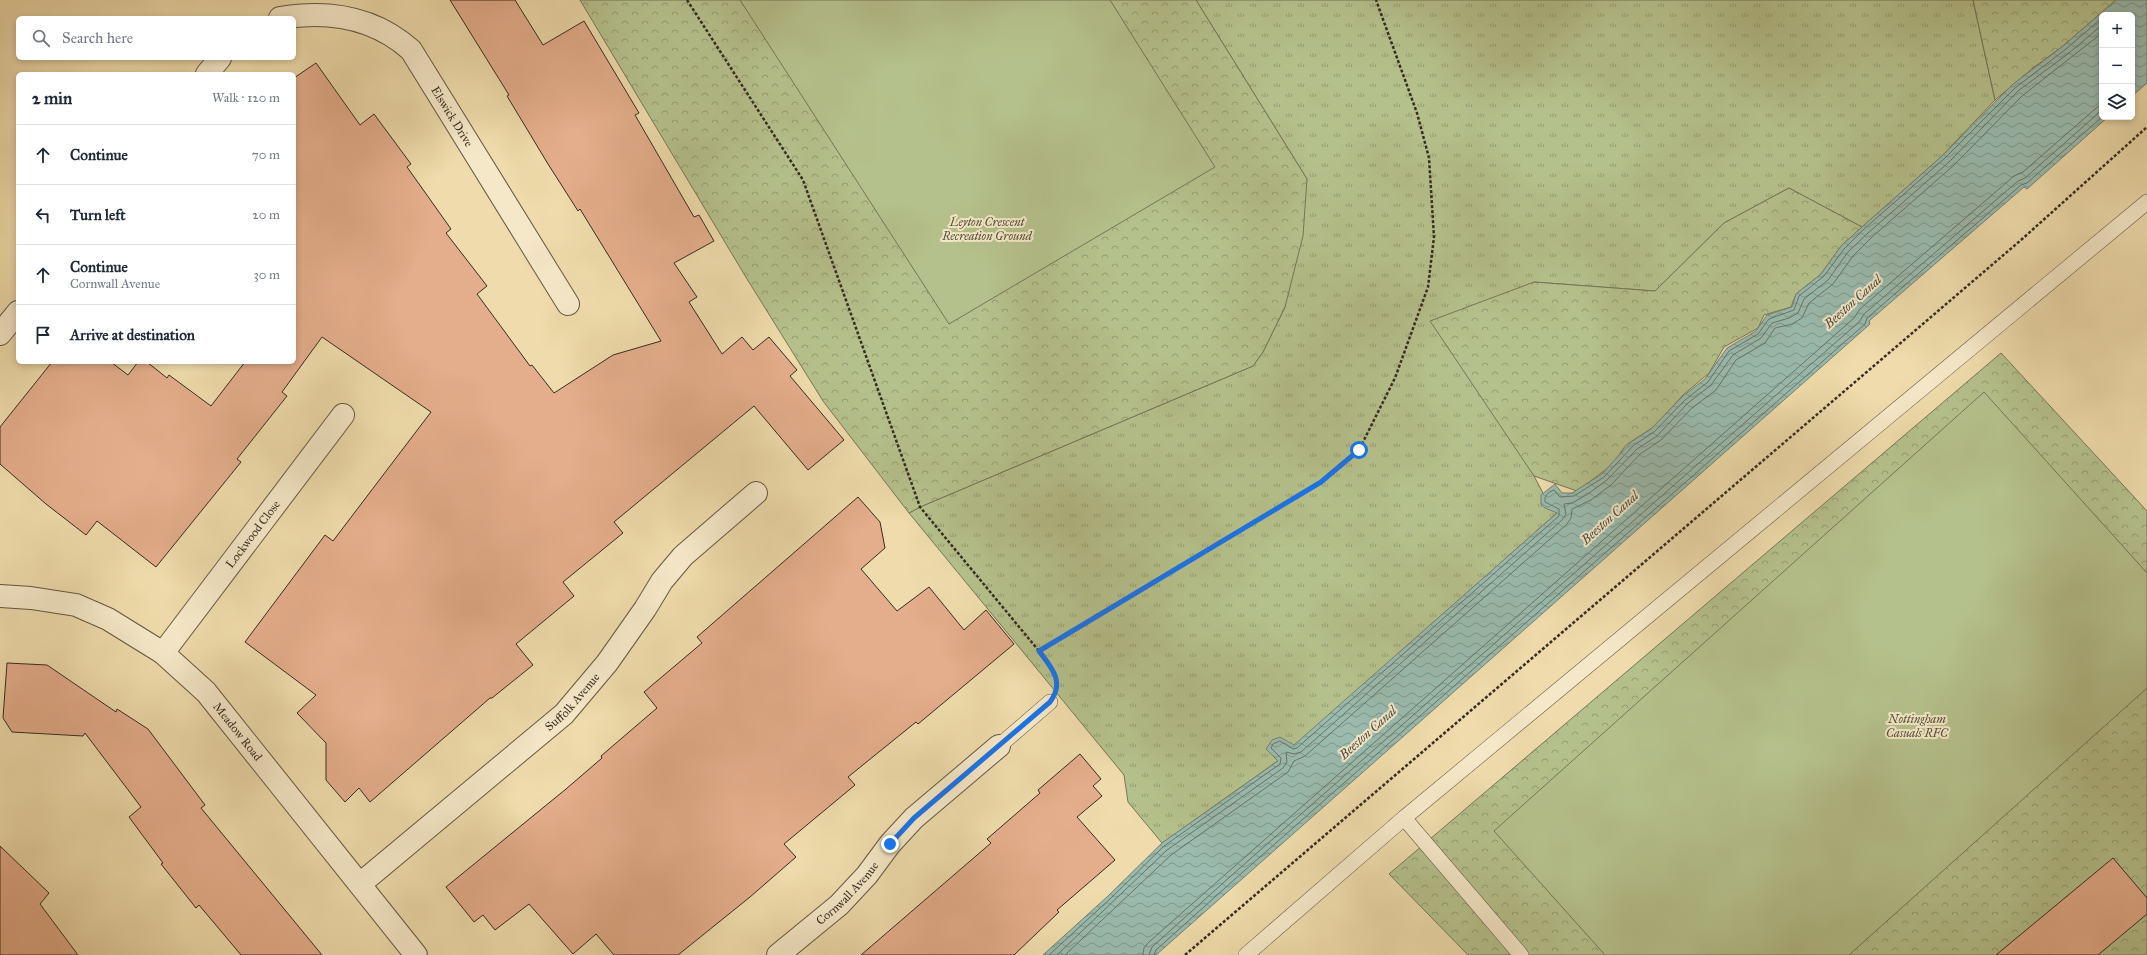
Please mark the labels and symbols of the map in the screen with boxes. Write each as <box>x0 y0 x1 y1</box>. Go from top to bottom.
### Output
street label: Elswick Drive <box>428 84 476 149</box>
park label: Leyton Crescent Recreation Ground <box>941 215 1032 243</box>
water label: Beeston Canal <box>1820 271 1886 333</box>
route start <box>1350 441 1368 459</box>
water label: Beeston Canal <box>1577 487 1643 549</box>
street label: Lockwood Close <box>223 498 283 571</box>
street label: Suffolk Avenue <box>542 670 603 734</box>
street label: Meadow Road <box>210 700 265 764</box>
water label: Beeston Canal <box>1335 702 1401 764</box>
park label: Nottingham Casuals RFC <box>1886 712 1949 740</box>
route end <box>881 835 899 853</box>
street label: Cornwall Avenue <box>813 859 881 928</box>

